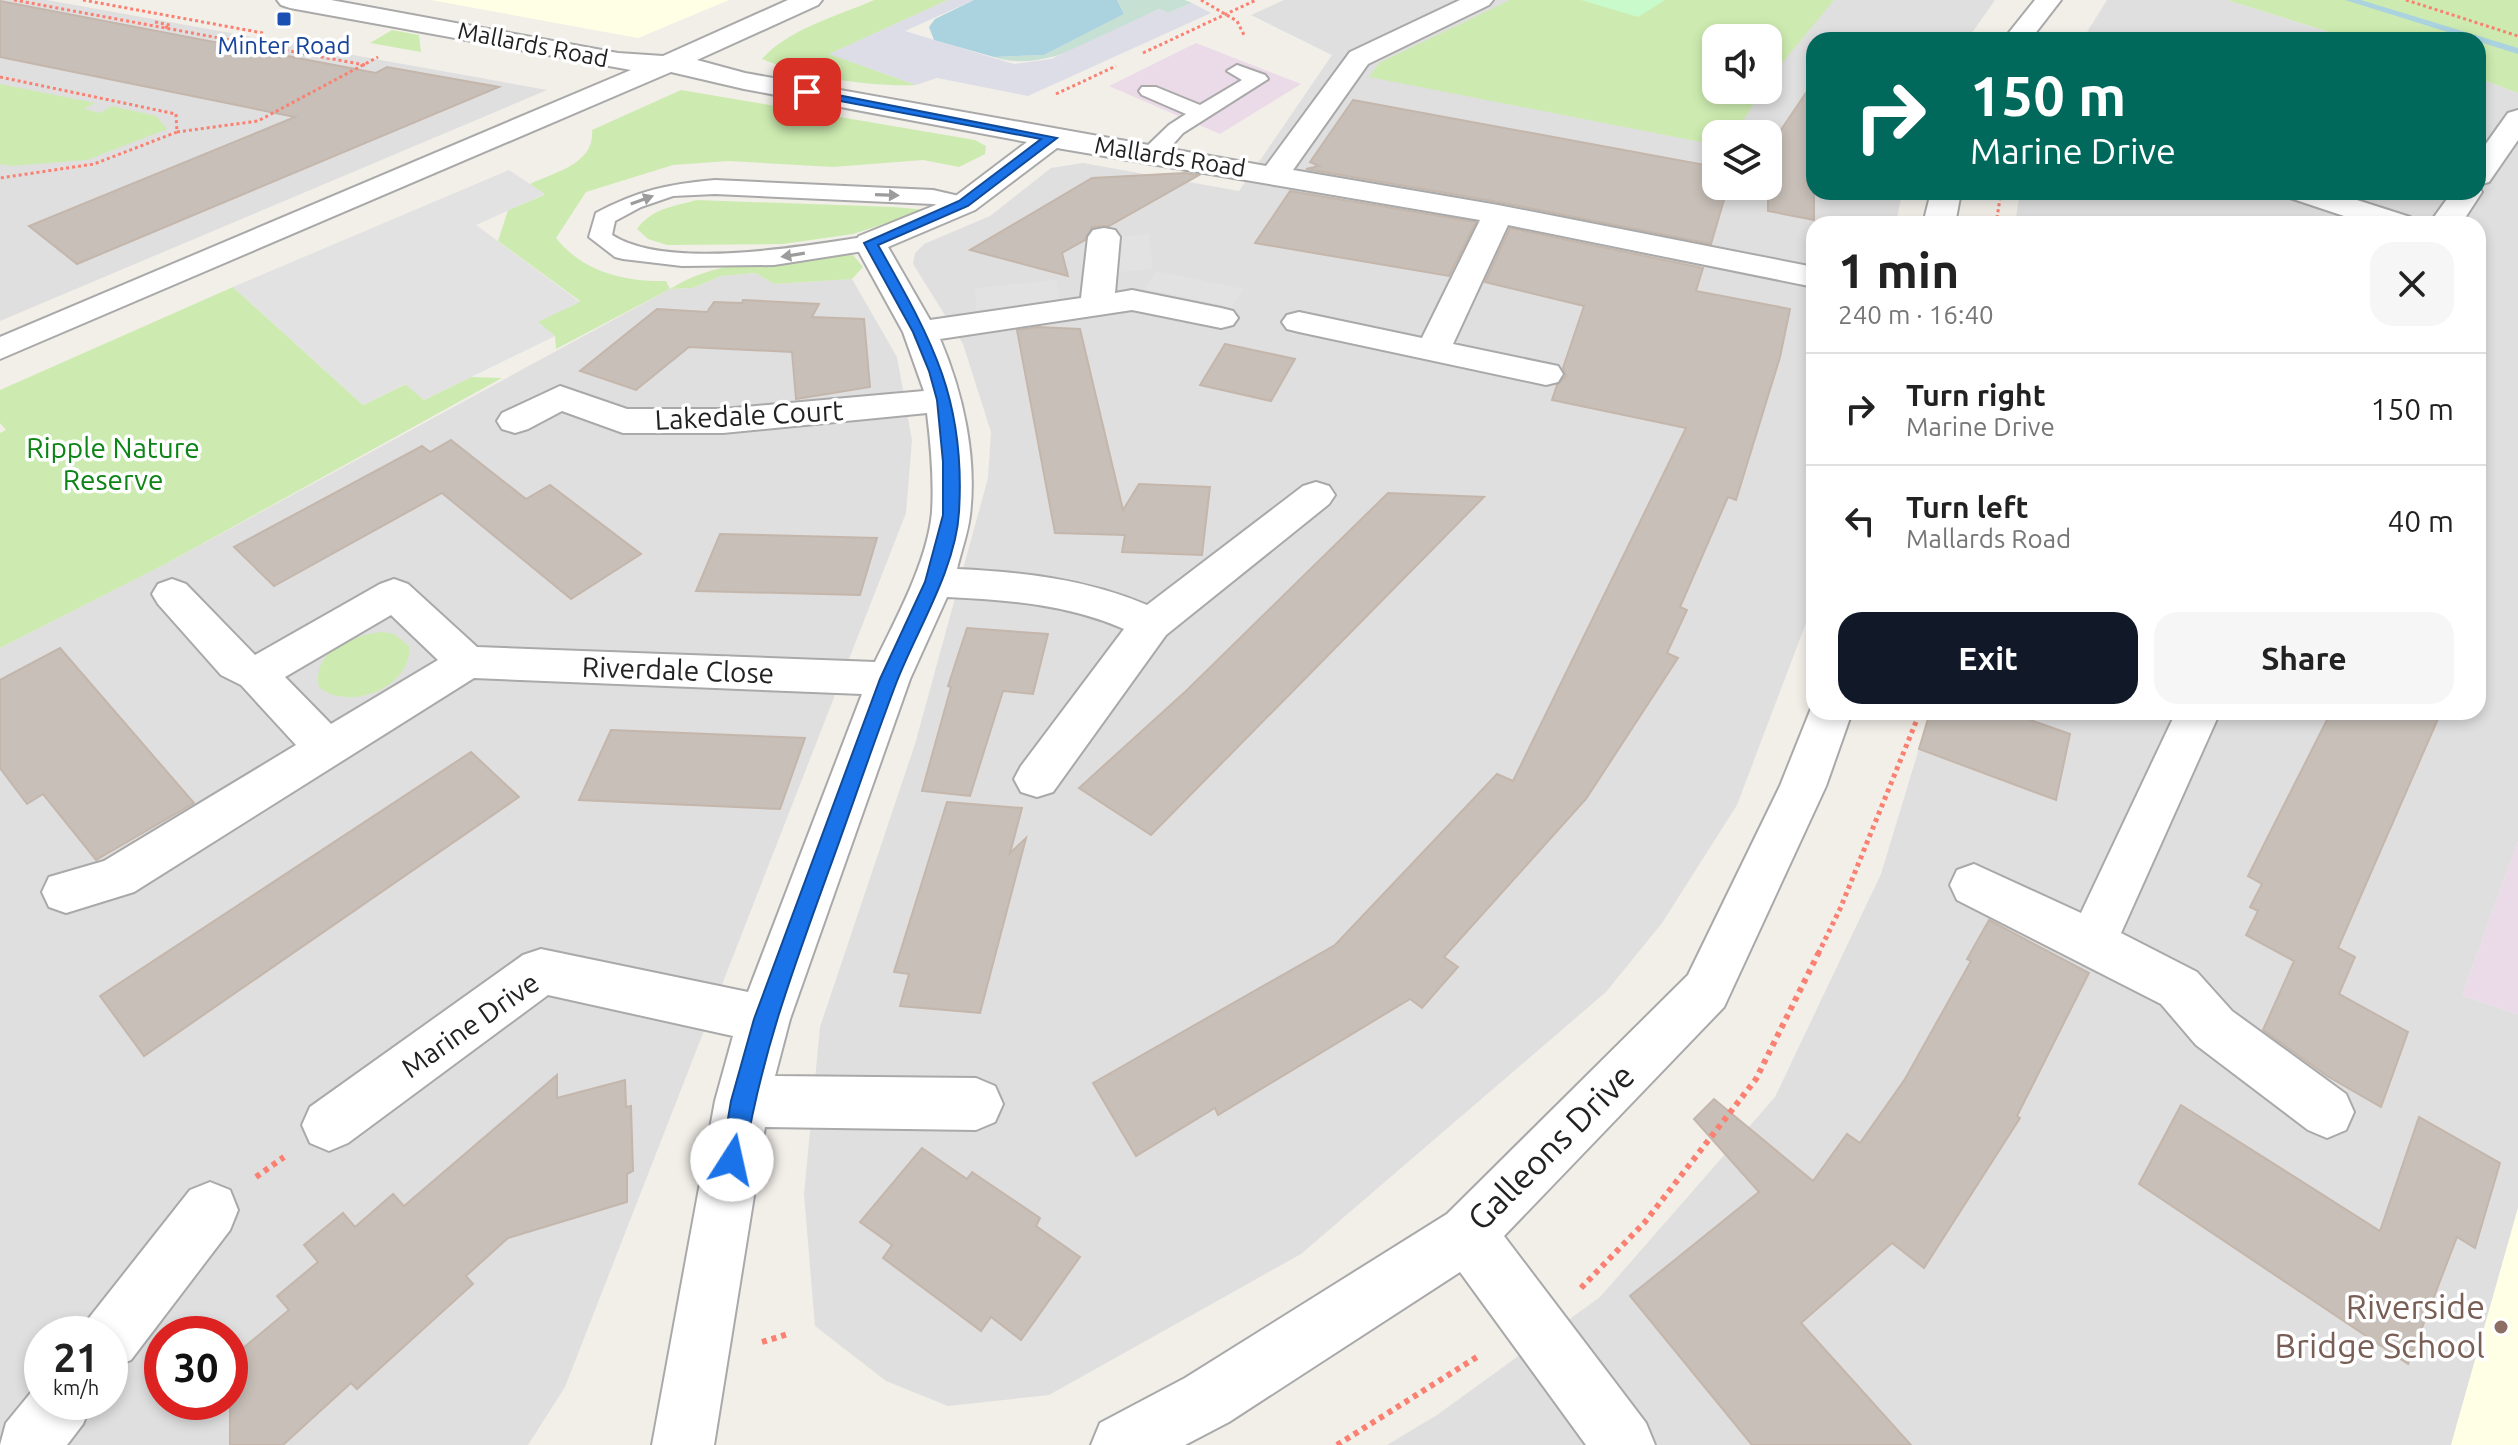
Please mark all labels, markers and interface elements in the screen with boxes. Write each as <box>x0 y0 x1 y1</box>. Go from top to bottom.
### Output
marker: Minter Road <box>275 10 293 28</box>
street label: Mallards Road <box>456 17 611 72</box>
map controls <box>1702 24 1782 200</box>
button: sound <box>1702 24 1782 104</box>
place label: Minter Road <box>218 32 350 59</box>
pin <box>773 58 841 126</box>
icon: right <box>1838 64 1942 168</box>
text: 150 m <box>1970 64 2126 127</box>
icon: arrive <box>785 70 829 114</box>
button: layers <box>1702 120 1782 200</box>
text: Marine Drive <box>1970 130 2176 171</box>
street label: Mallards Road <box>1093 131 1248 182</box>
one-way arrow <box>875 188 900 201</box>
one-way arrow <box>630 193 654 206</box>
button: close <box>2370 242 2454 326</box>
text: 1 min <box>1838 243 1959 297</box>
one-way arrow <box>780 249 805 262</box>
text: 240 m · 16:40 <box>1838 300 1994 329</box>
text: Turn right <box>1906 378 2046 412</box>
icon: right <box>1838 387 1882 431</box>
text: 150 m <box>2370 392 2454 426</box>
street label: Lakedale Court <box>654 394 844 435</box>
text: Marine Drive <box>1906 412 2055 441</box>
park label: Ripple Nature Reserve <box>26 432 200 495</box>
text: Turn left <box>1906 490 2028 524</box>
icon: left <box>1838 499 1882 543</box>
text: 40 m <box>2387 504 2454 538</box>
text: Mallards Road <box>1906 524 2071 553</box>
button: Exit <box>1838 612 2138 704</box>
button: Share <box>2154 612 2454 704</box>
street label: Riverdale Close <box>581 651 775 688</box>
street label: Marine Drive <box>395 966 544 1083</box>
street label: Galleons Drive <box>1459 1055 1641 1237</box>
position arrow <box>690 1118 774 1202</box>
place label: Riverside Bridge School <box>2275 1287 2485 1364</box>
speed limit sign: 30 <box>144 1316 248 1420</box>
marker: Riverside Bridge School <box>2492 1318 2510 1336</box>
text: 21 <box>53 1335 99 1380</box>
text: km/h <box>53 1376 99 1399</box>

